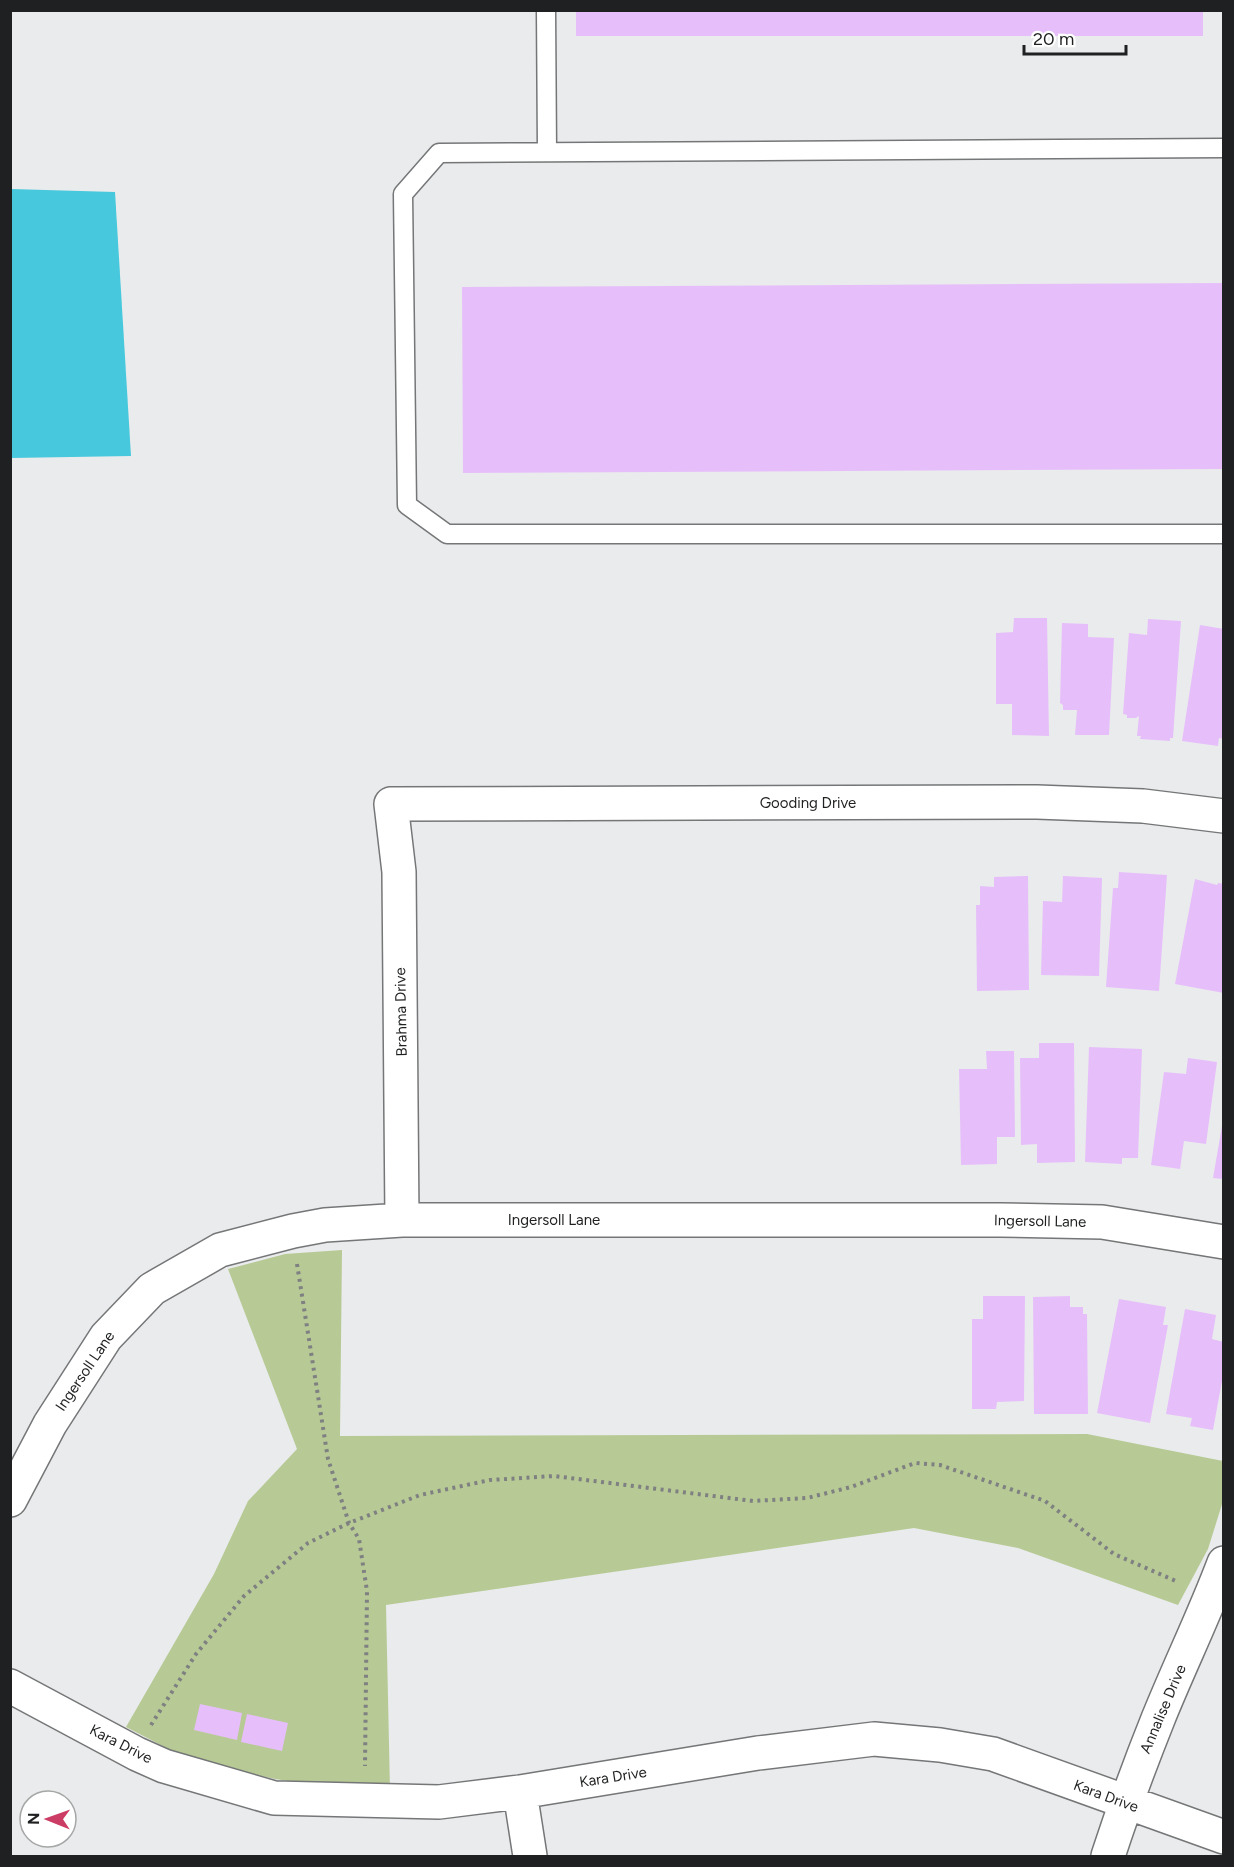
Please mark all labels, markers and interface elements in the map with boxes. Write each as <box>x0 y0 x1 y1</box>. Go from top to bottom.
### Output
scale bar <box>1024 18 1126 56</box>
text: 20 m <box>1033 28 1074 50</box>
street label: Gooding Drive <box>760 794 856 812</box>
street label: Brahma Drive <box>391 967 411 1057</box>
street label: Ingersoll Lane <box>508 1211 600 1229</box>
street label: Ingersoll Lane <box>994 1211 1086 1231</box>
street label: Ingersoll Lane <box>52 1328 118 1414</box>
street label: Annalise Drive <box>1136 1662 1190 1756</box>
street label: Kara Drive <box>87 1721 155 1767</box>
street label: Kara Drive <box>578 1763 648 1791</box>
street label: Kara Drive <box>1071 1776 1141 1816</box>
north arrow <box>18 1789 78 1849</box>
text: N <box>24 1812 43 1825</box>

